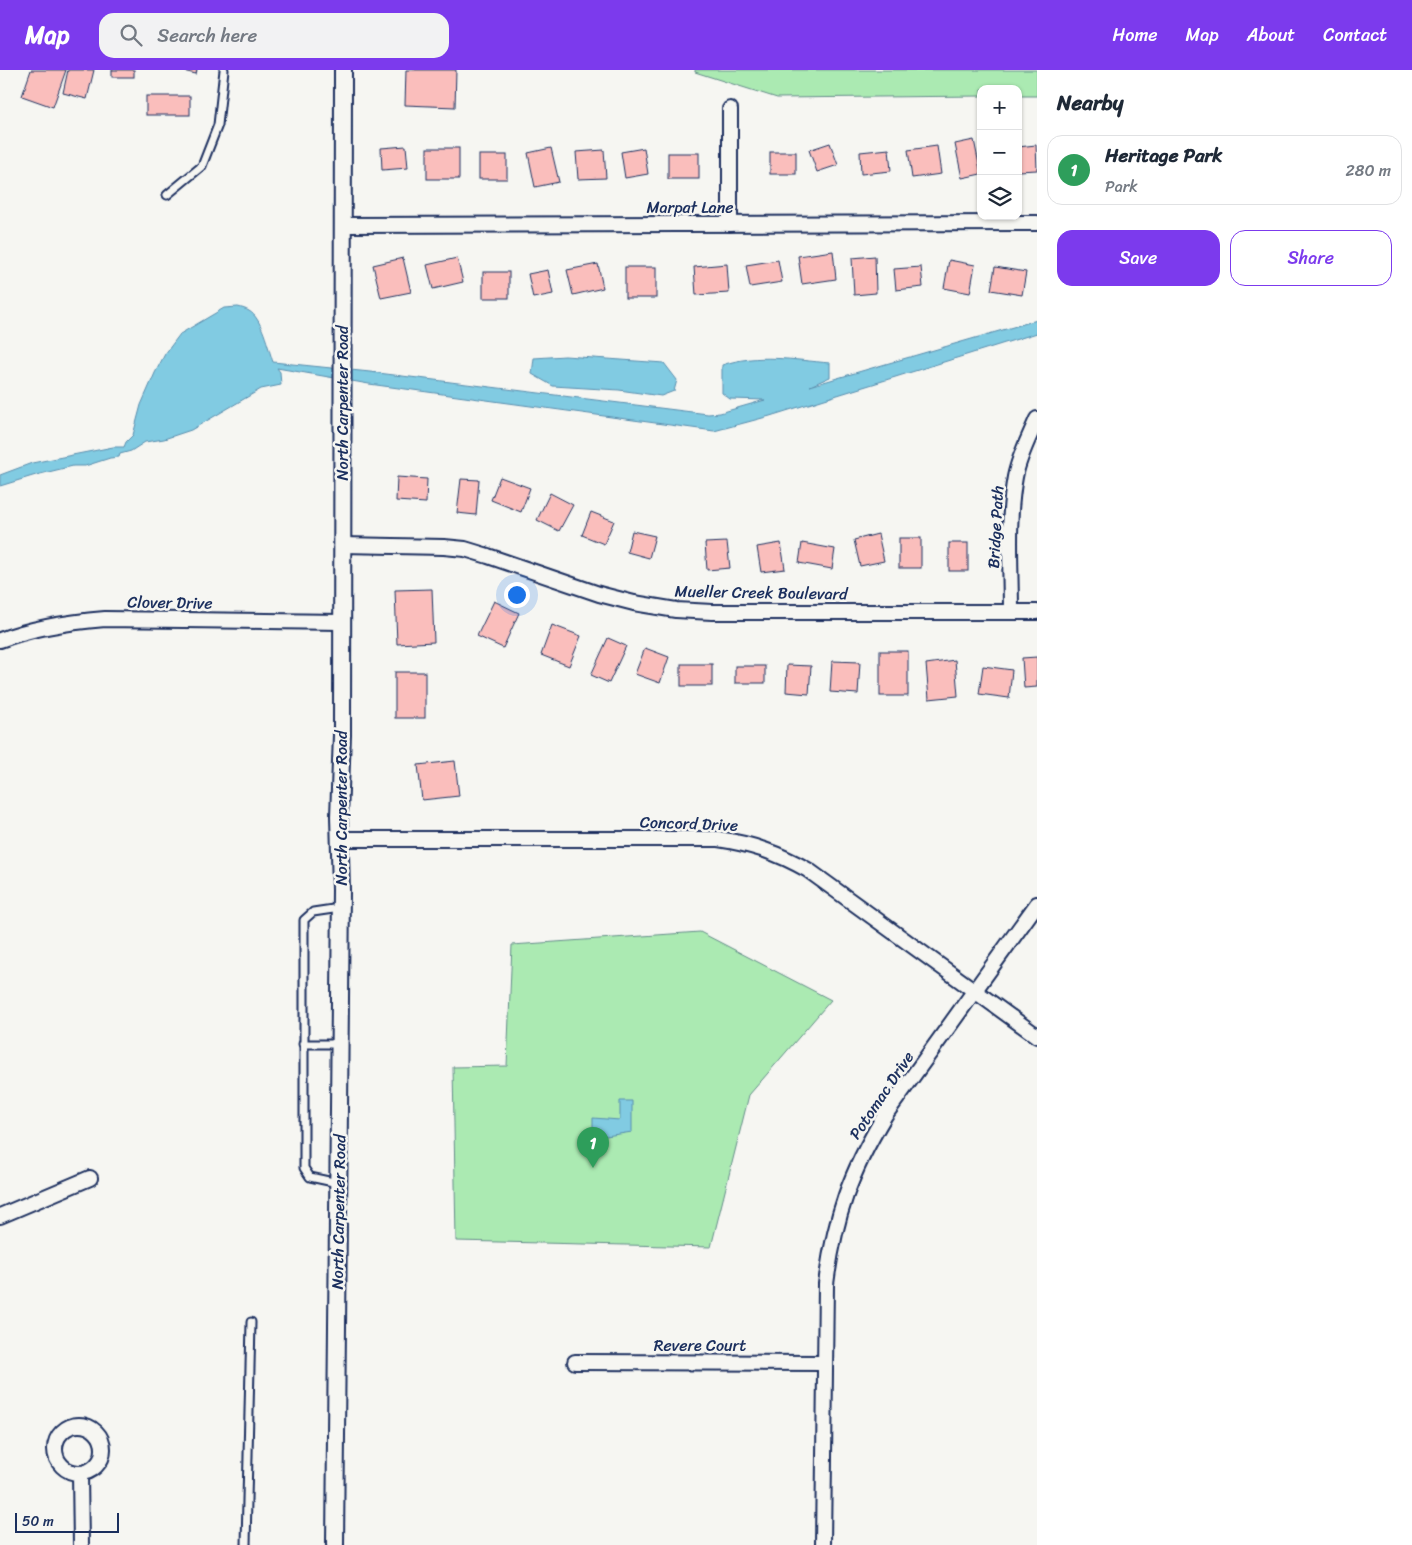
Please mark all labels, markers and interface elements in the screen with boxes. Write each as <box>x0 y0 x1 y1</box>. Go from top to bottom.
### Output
search box <box>99 13 449 58</box>
text: Map <box>25 14 69 56</box>
text: Search here <box>157 19 257 52</box>
text: Home <box>1113 19 1158 51</box>
text: Map <box>1186 19 1219 51</box>
text: About <box>1247 19 1295 51</box>
text: Contact <box>1323 19 1387 51</box>
icon: search <box>117 21 145 49</box>
text: Nearby <box>1057 84 1123 122</box>
map controls <box>977 85 1022 220</box>
button: + <box>977 85 1022 130</box>
button: − <box>977 130 1022 175</box>
text: Heritage Park <box>1105 139 1222 172</box>
text: 1 <box>1071 156 1077 185</box>
text: 280 m <box>1346 156 1391 185</box>
text: Park <box>1105 172 1138 201</box>
button: layers <box>977 175 1022 220</box>
street label: Marpat Lane <box>646 193 734 222</box>
button: Save <box>1057 230 1220 286</box>
button: Share <box>1230 230 1392 286</box>
street label: North Carpenter Road <box>328 324 357 480</box>
street label: Bridge Path <box>979 485 1012 569</box>
street label: Mueller Creek Boulevard <box>674 576 849 609</box>
your location <box>504 582 530 608</box>
street label: Clover Drive <box>127 587 213 618</box>
street label: North Carpenter Road <box>327 729 356 885</box>
street label: Concord Drive <box>639 807 739 840</box>
street label: Potomac Drive <box>841 1045 922 1146</box>
pin: 1 <box>577 1127 609 1168</box>
street label: North Carpenter Road <box>323 1133 354 1290</box>
street label: Revere Court <box>654 1331 746 1360</box>
text: 50 m <box>22 1509 54 1534</box>
scale bar <box>15 1510 119 1533</box>

